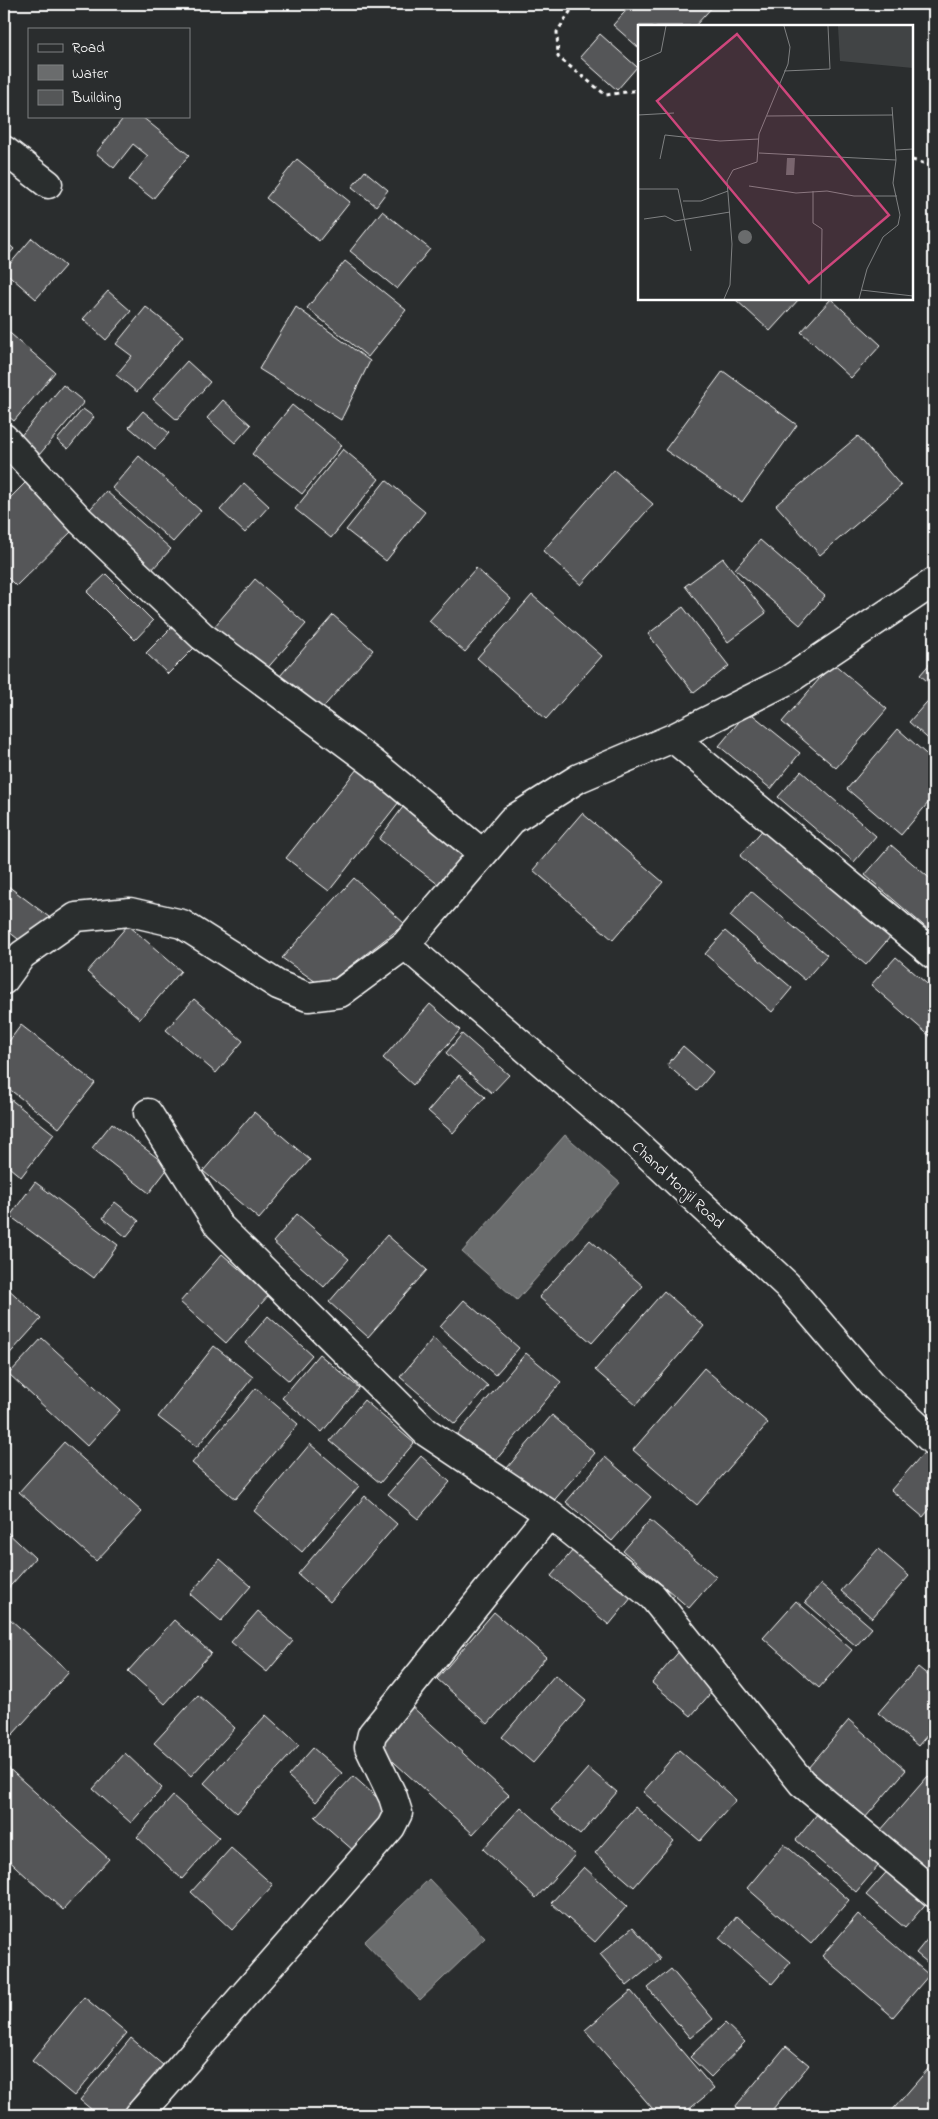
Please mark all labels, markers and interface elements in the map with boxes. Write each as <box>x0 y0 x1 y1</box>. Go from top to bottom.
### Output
inset map <box>638 25 913 300</box>
legend <box>28 28 190 118</box>
text: Road <box>72 37 105 59</box>
text: Water <box>72 63 108 85</box>
text: Building <box>71 87 121 110</box>
street label: Chand Monjil Road <box>626 1136 729 1235</box>

